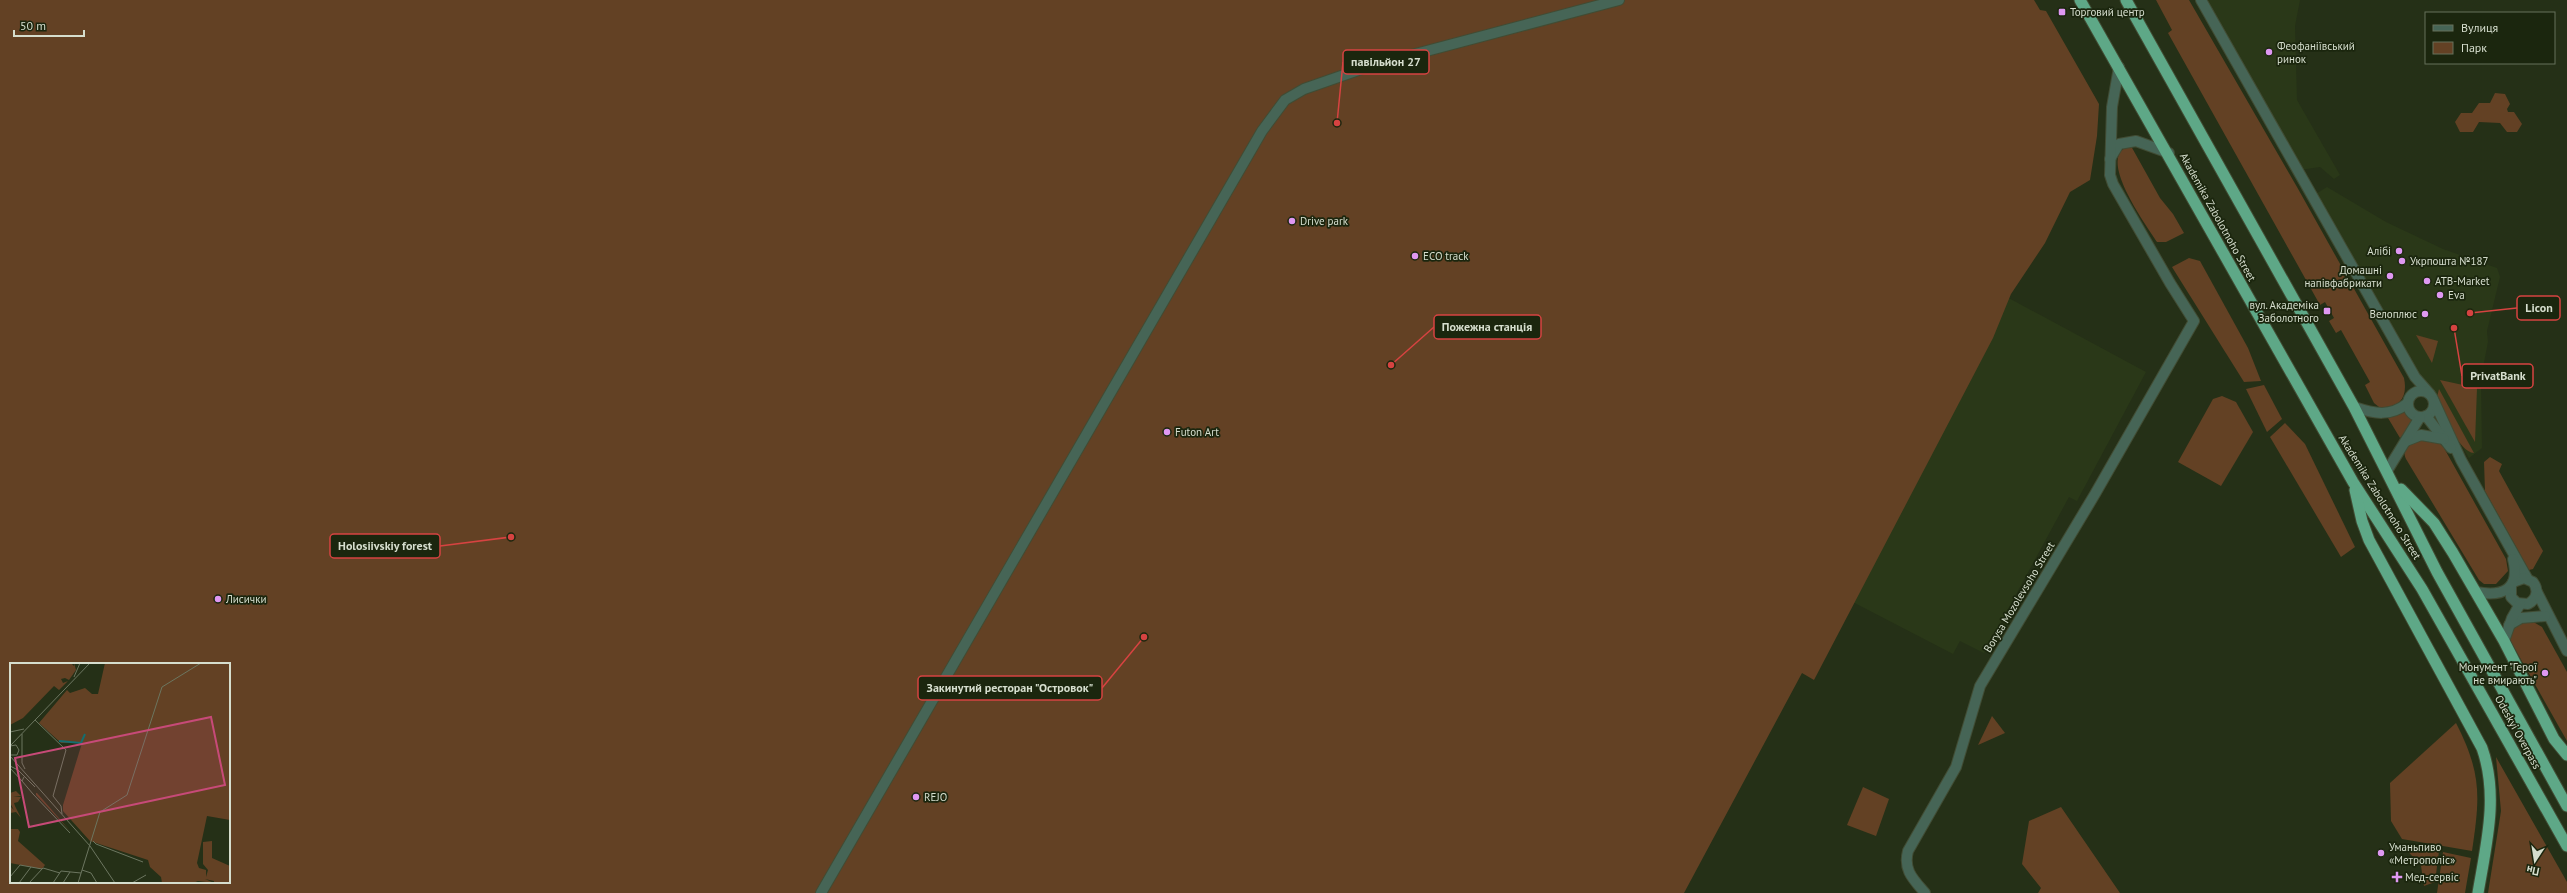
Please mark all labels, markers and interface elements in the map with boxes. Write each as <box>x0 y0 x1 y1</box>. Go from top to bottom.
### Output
place label: Торговий центр <box>2070 5 2145 19</box>
marker: Торговий центр <box>2057 7 2067 17</box>
scale bar <box>14 12 84 38</box>
legend <box>2425 12 2555 64</box>
text: 50 m <box>20 18 46 33</box>
text: Вулиця <box>2461 20 2498 35</box>
place label: Феофаніївський ринок <box>2277 39 2355 66</box>
text: Парк <box>2461 40 2487 55</box>
marker: Феофаніївський ринок <box>2264 47 2274 57</box>
callout: павільйон 27 <box>1343 50 1429 74</box>
text: павільйон 27 <box>1351 54 1421 69</box>
street label: Akademika Zabolotnoho Street <box>2177 150 2259 284</box>
place label: Drive park <box>1300 214 1349 228</box>
marker: Drive park <box>1287 216 1297 226</box>
place label: Алібі <box>2367 244 2391 258</box>
marker: Алібі <box>2394 246 2404 256</box>
place label: ECO track <box>1423 249 1469 263</box>
marker: ECO track <box>1410 251 1420 261</box>
place label: Укрпошта №187 <box>2410 254 2489 268</box>
marker: Укрпошта №187 <box>2397 256 2407 266</box>
place label: Домашні напівфабрикати <box>2304 263 2382 290</box>
marker: Домашні напівфабрикати <box>2385 271 2395 281</box>
place label: ATB-Market <box>2435 274 2490 288</box>
marker: ATB-Market <box>2422 276 2432 286</box>
place label: Eva <box>2448 288 2465 302</box>
marker: Eva <box>2435 290 2445 300</box>
callout: Licon <box>2517 296 2560 320</box>
place label: вул. Академіка Заболотного <box>2249 298 2319 325</box>
text: Licon <box>2525 300 2553 315</box>
marker: вул. Академіка Заболотного <box>2322 306 2332 316</box>
place label: Велоплюс <box>2370 307 2417 321</box>
marker: Велоплюс <box>2420 309 2430 319</box>
callout: Пожежна станція <box>1434 315 1541 339</box>
text: Пожежна станція <box>1442 319 1532 334</box>
callout: PrivatBank <box>2462 364 2533 388</box>
text: PrivatBank <box>2470 368 2526 383</box>
place label: Futon Art <box>1175 425 1219 439</box>
marker: Futon Art <box>1162 427 1172 437</box>
street label: Akademika Zabolotnoho Street <box>2336 432 2424 562</box>
callout: Holosiivskiy forest <box>330 534 440 558</box>
text: Holosiivskiy forest <box>338 538 433 553</box>
street label: Borysa Mozolevsoho Street <box>1980 539 2058 655</box>
place label: Лисички <box>225 592 267 606</box>
marker: Лисички <box>213 594 223 604</box>
place label: Монумент "Герої не вмирають" <box>2459 660 2537 687</box>
inset map <box>10 663 230 883</box>
marker: Монумент "Герої не вмирають" <box>2540 668 2550 678</box>
callout: Закинутий ресторан "Островок" <box>918 676 1102 700</box>
text: Закинутий ресторан "Островок" <box>927 680 1094 695</box>
street label: Odeskyi Overpass <box>2492 693 2544 772</box>
place label: REJO <box>924 790 947 804</box>
marker: REJO <box>911 792 921 802</box>
place label: Уманьпиво «Метрополіс» <box>2389 840 2455 867</box>
north arrow <box>2515 841 2555 881</box>
marker: Уманьпиво «Метрополіс» <box>2376 848 2386 858</box>
text: Пн <box>2525 863 2541 879</box>
place label: Мед-сервіс <box>2405 870 2459 884</box>
marker: Мед-сервіс <box>2392 872 2402 882</box>

